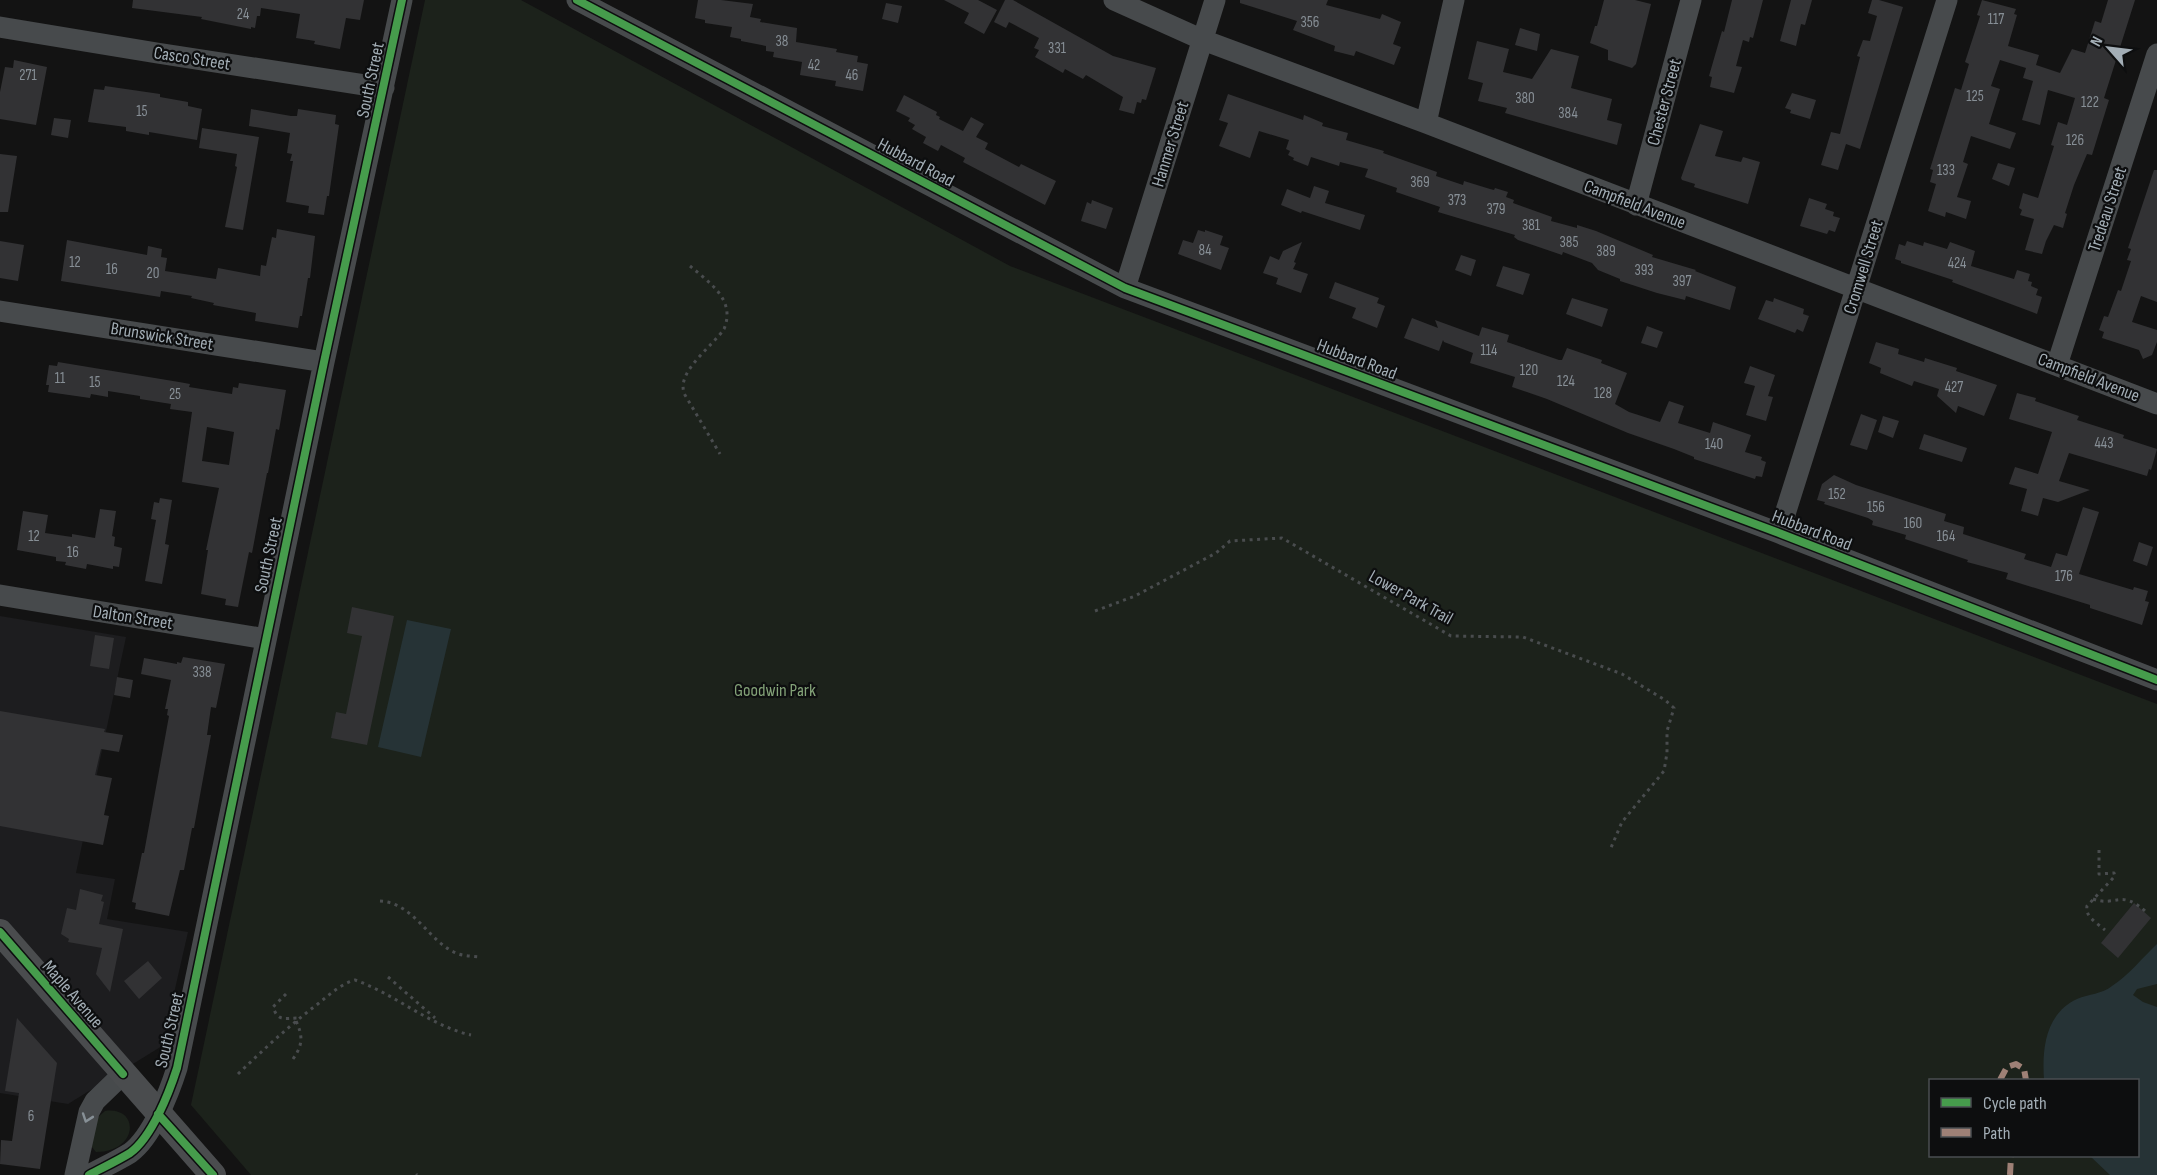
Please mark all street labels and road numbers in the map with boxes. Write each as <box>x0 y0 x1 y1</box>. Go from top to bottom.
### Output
street label: South Street <box>352 40 389 120</box>
street label: Casco Street <box>152 42 232 75</box>
street label: Chester Street <box>1643 56 1686 148</box>
street label: Hanmer Street <box>1147 98 1194 190</box>
street label: Hubbard Road <box>874 134 958 191</box>
street label: Tredeau Street <box>2084 164 2131 254</box>
street label: Campfield Avenue <box>1581 175 1689 233</box>
street label: Cromwell Street <box>1839 217 1888 317</box>
street label: Brunswick Street <box>109 318 215 355</box>
street label: Hubbard Road <box>1314 335 1400 384</box>
street label: Campfield Avenue <box>2035 348 2143 406</box>
street label: Hubbard Road <box>1769 506 1855 555</box>
street label: South Street <box>250 515 287 595</box>
street label: Lower Park Trail <box>1365 566 1456 629</box>
street label: Dalton Street <box>92 601 175 634</box>
street label: Maple Avenue <box>38 956 108 1032</box>
street label: South Street <box>151 990 188 1070</box>

